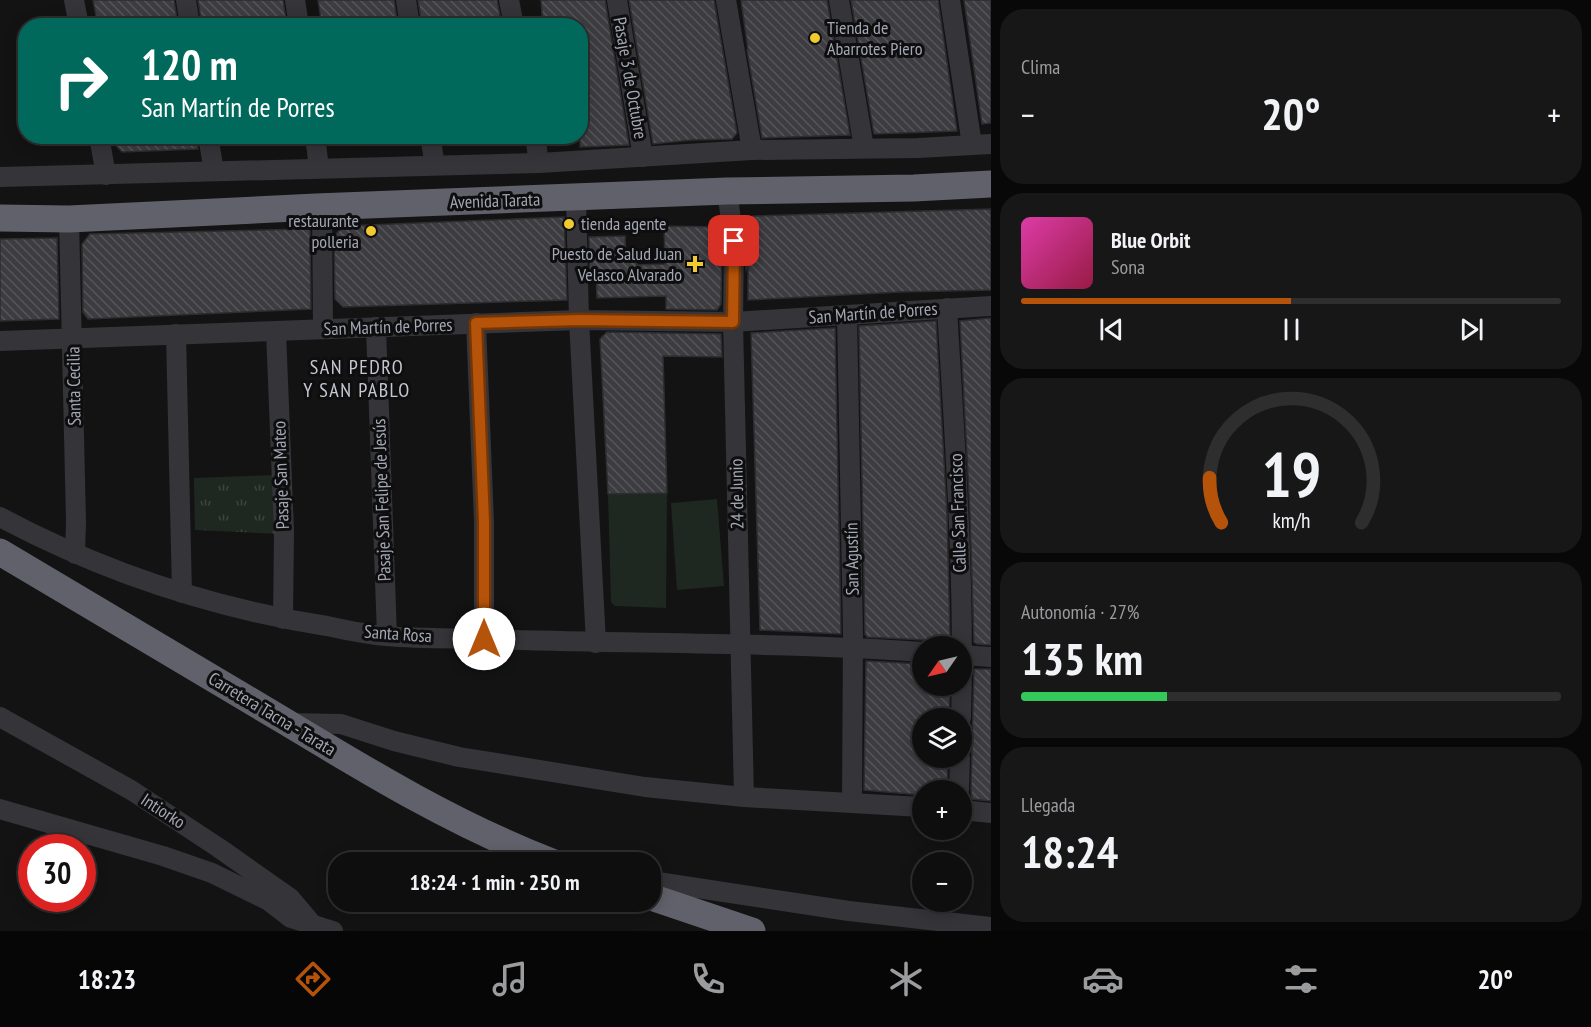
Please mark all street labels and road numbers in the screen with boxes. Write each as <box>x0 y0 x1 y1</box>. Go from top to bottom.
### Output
street label: Pasaje 3 de Octubre <box>608 15 653 141</box>
street label: Avenida Tarata <box>449 187 541 214</box>
street label: San Martín de Porres <box>808 297 938 328</box>
street label: San Martín de Porres <box>323 313 453 340</box>
street label: Santa Cecilia <box>61 346 86 426</box>
street label: Pasaje San Felipe de Jesús <box>367 418 396 582</box>
street label: Pasaje San Mateo <box>267 420 294 530</box>
street label: Calle San Francisco <box>944 453 971 573</box>
street label: 24 de Junio <box>724 458 749 530</box>
street label: San Agustín <box>839 522 864 596</box>
street label: Santa Rosa <box>363 620 433 647</box>
street label: Carretera Tacna - Tarata <box>204 667 340 761</box>
street label: Intiorko <box>137 788 190 833</box>

